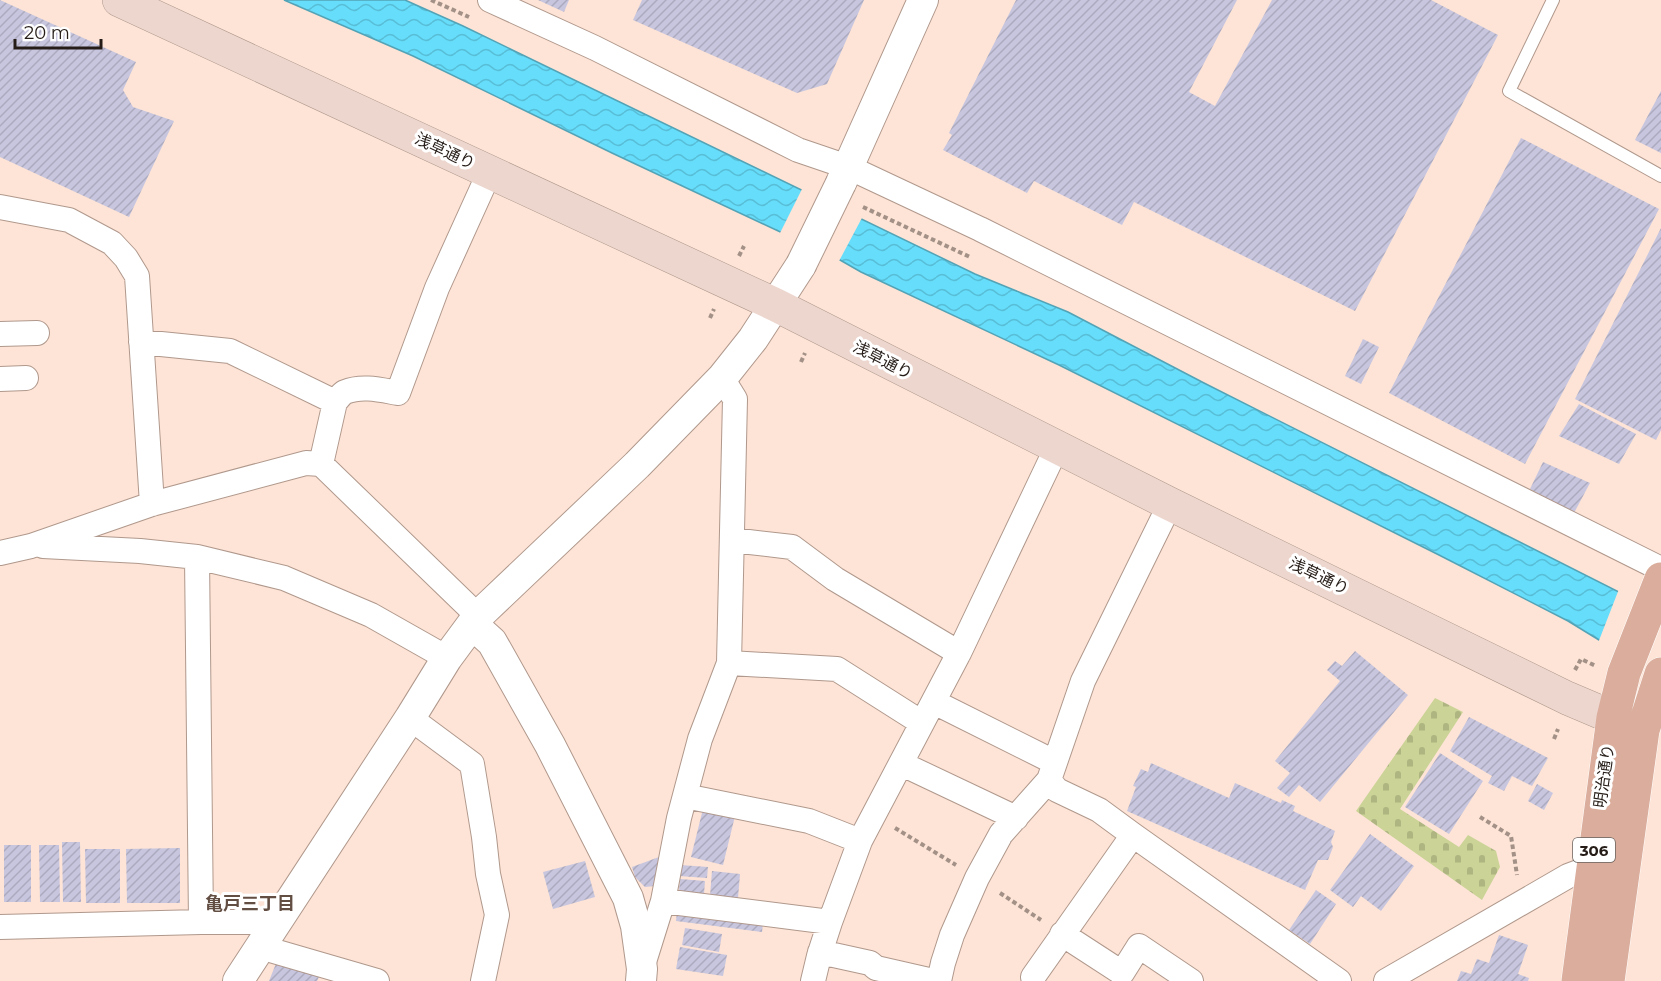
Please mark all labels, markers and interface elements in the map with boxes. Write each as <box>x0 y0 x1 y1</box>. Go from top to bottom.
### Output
scale bar <box>15 12 100 50</box>
text: 20 m <box>24 22 70 44</box>
street label: 浅草通り <box>412 129 478 173</box>
street label: 浅草通り <box>850 337 916 383</box>
street label: 浅草通り <box>1286 553 1352 599</box>
street label: 明治通り <box>1590 743 1618 809</box>
road number: 306 <box>1573 838 1615 862</box>
district label: 亀戸三丁目 <box>205 893 295 915</box>

